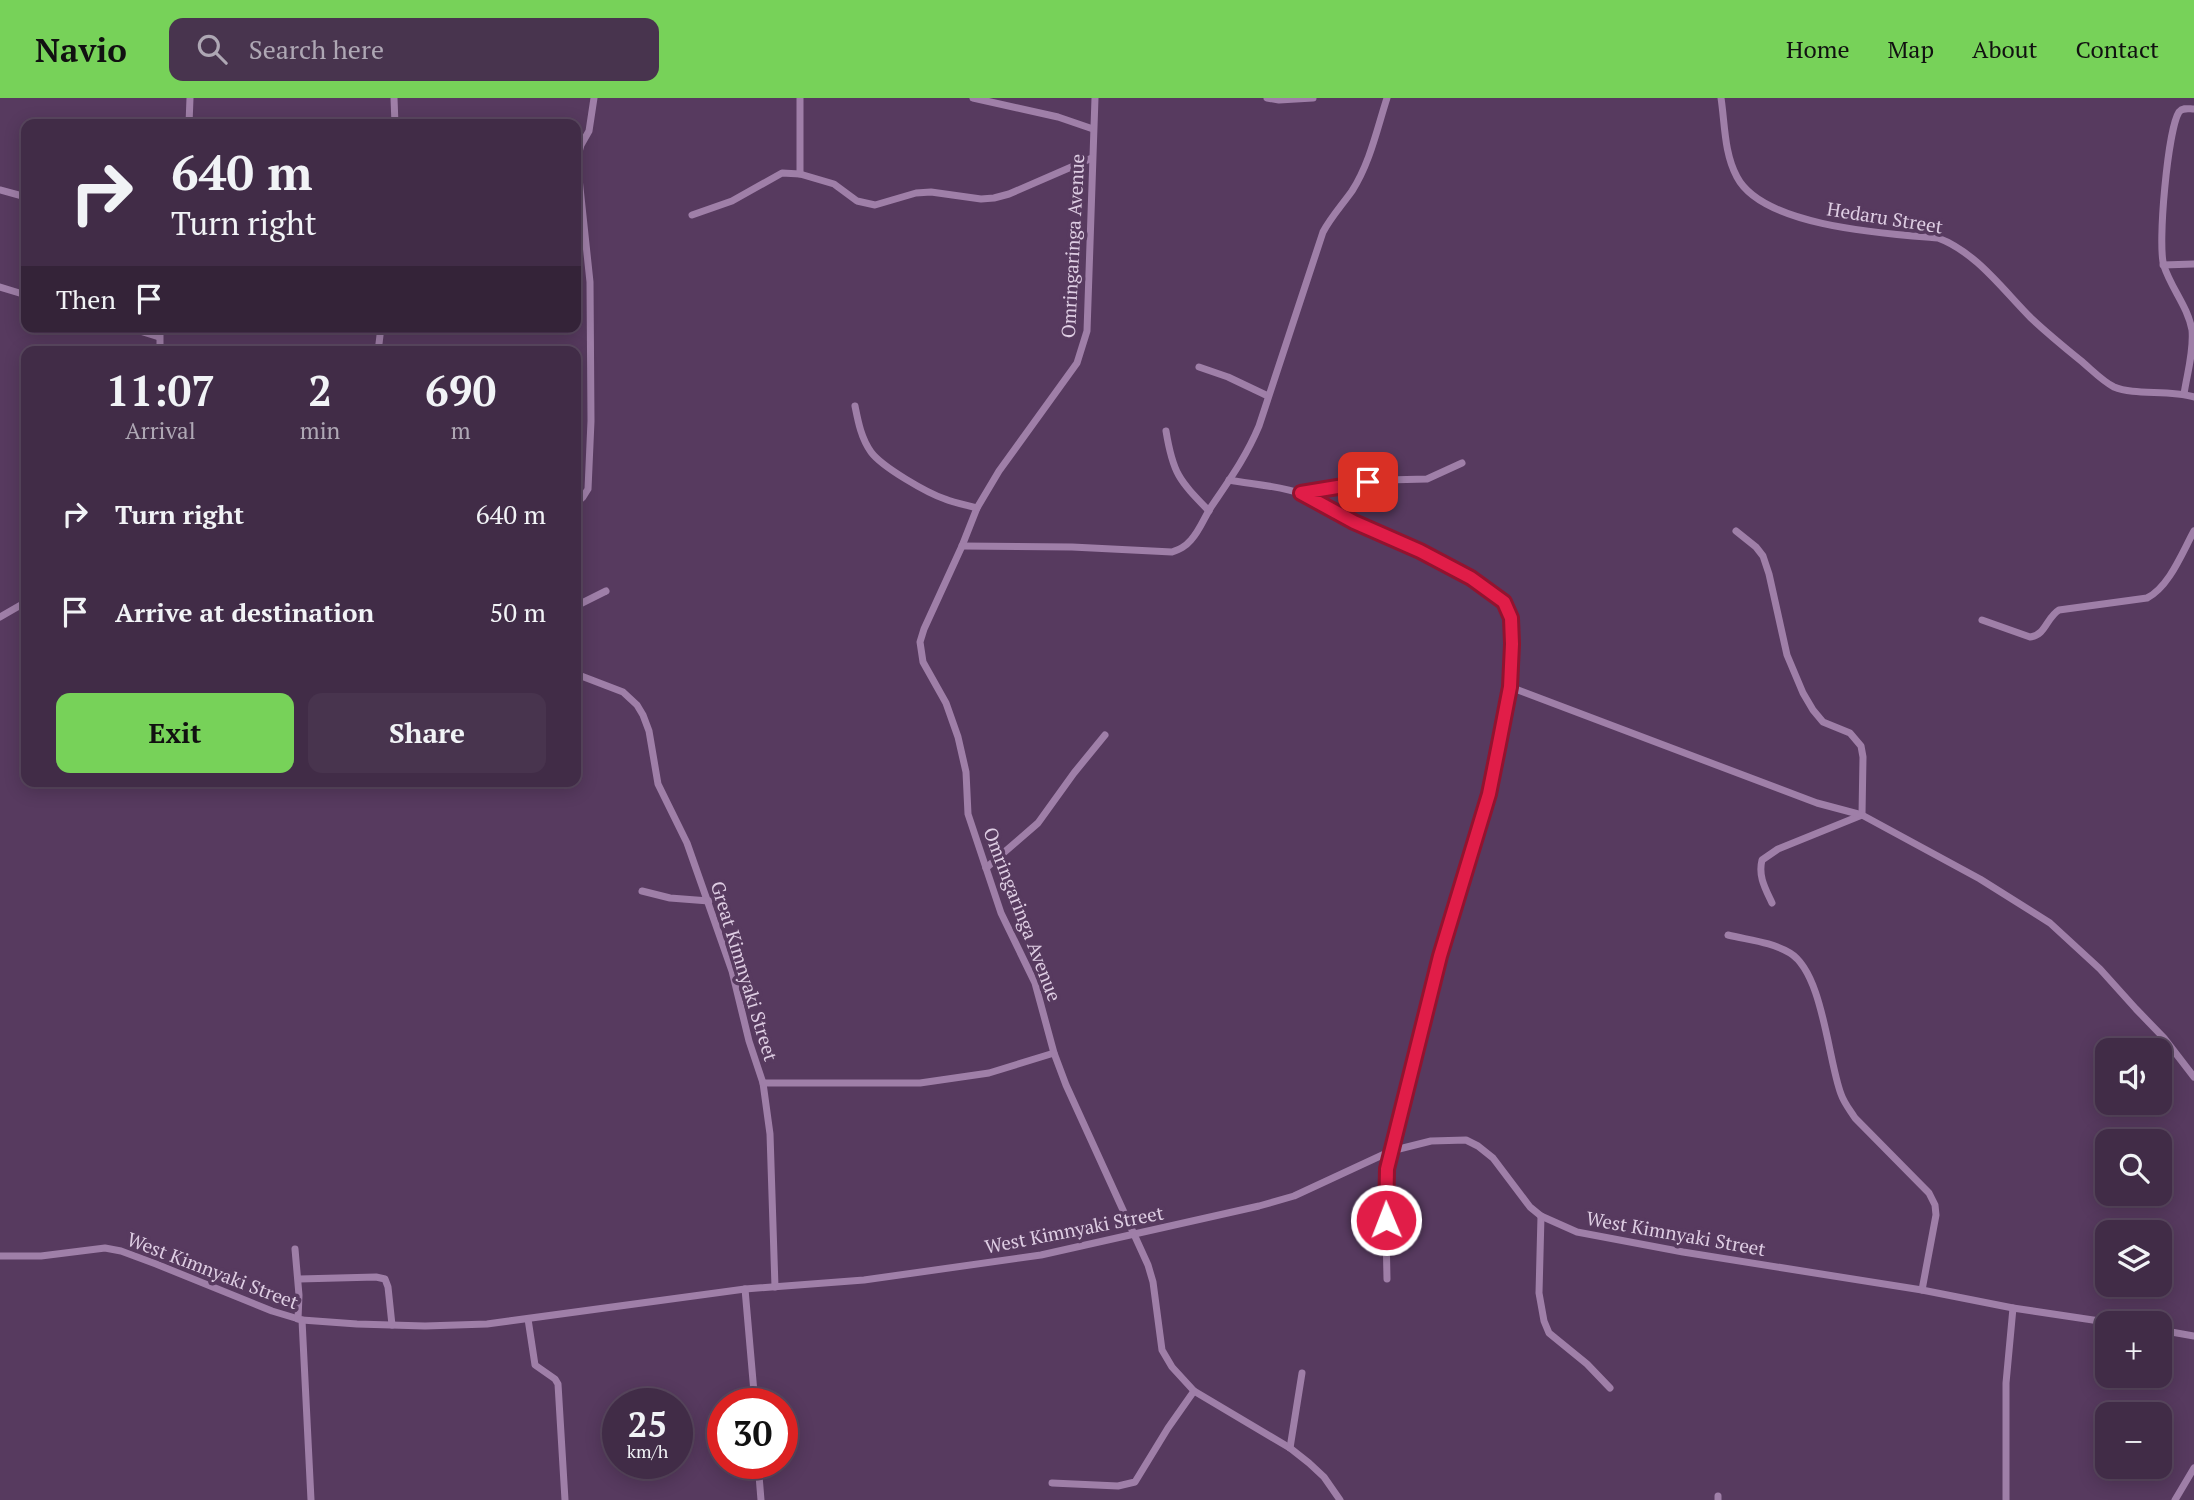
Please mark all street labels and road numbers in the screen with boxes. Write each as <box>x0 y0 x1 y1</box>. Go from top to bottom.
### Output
street label: Omringaringa Avenue <box>1055 153 1089 339</box>
street label: Hedaru Street <box>1825 195 1945 239</box>
street label: Omringaringa Avenue <box>978 823 1068 1005</box>
street label: Great Kimnyaki Street <box>706 878 784 1064</box>
street label: West Kimnyaki Street <box>982 1199 1166 1259</box>
street label: West Kimnyaki Street <box>1584 1205 1768 1261</box>
street label: West Kimnyaki Street <box>124 1226 302 1314</box>

